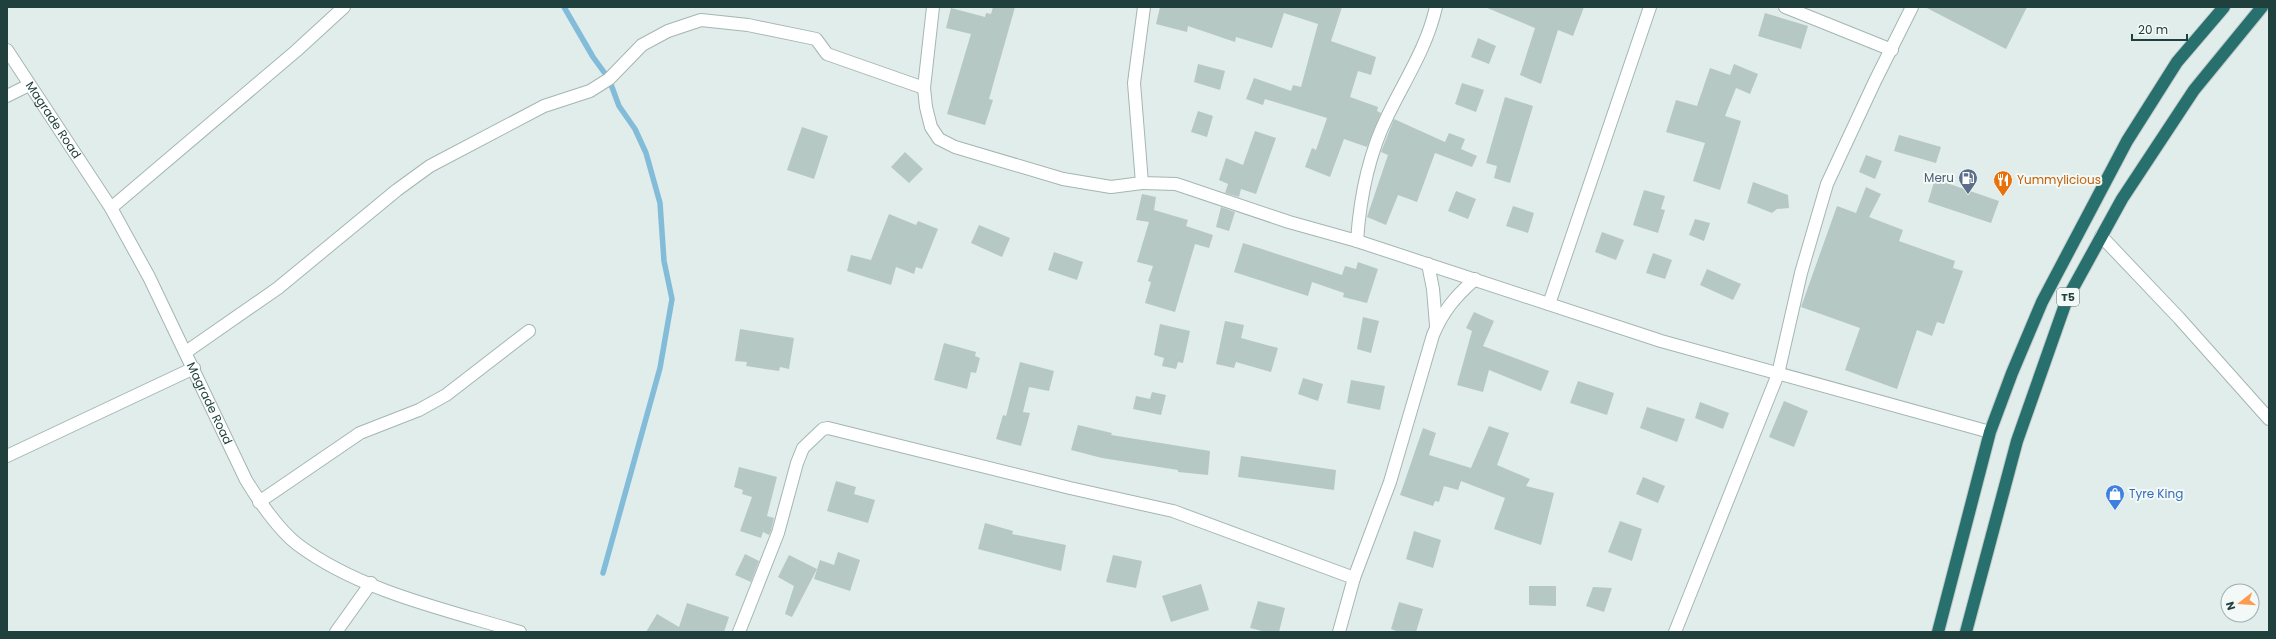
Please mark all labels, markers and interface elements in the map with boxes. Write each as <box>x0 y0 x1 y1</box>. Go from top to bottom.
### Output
scale bar <box>2132 16 2187 42</box>
text: 20 m <box>2138 21 2168 38</box>
street label: Magrade Road <box>22 78 85 162</box>
fuel station icon: Meru <box>1957 167 1979 195</box>
place label: Meru <box>1924 169 1954 186</box>
restaurant icon: Yummylicious <box>1992 169 2014 197</box>
place label: Yummylicious <box>2017 171 2101 188</box>
road number: T5 <box>2057 288 2079 306</box>
street label: Magrade Road <box>183 359 237 447</box>
shop icon: Tyre King <box>2104 483 2126 511</box>
place label: Tyre King <box>2129 485 2183 502</box>
north arrow <box>2220 583 2260 623</box>
text: N <box>2222 600 2239 612</box>

